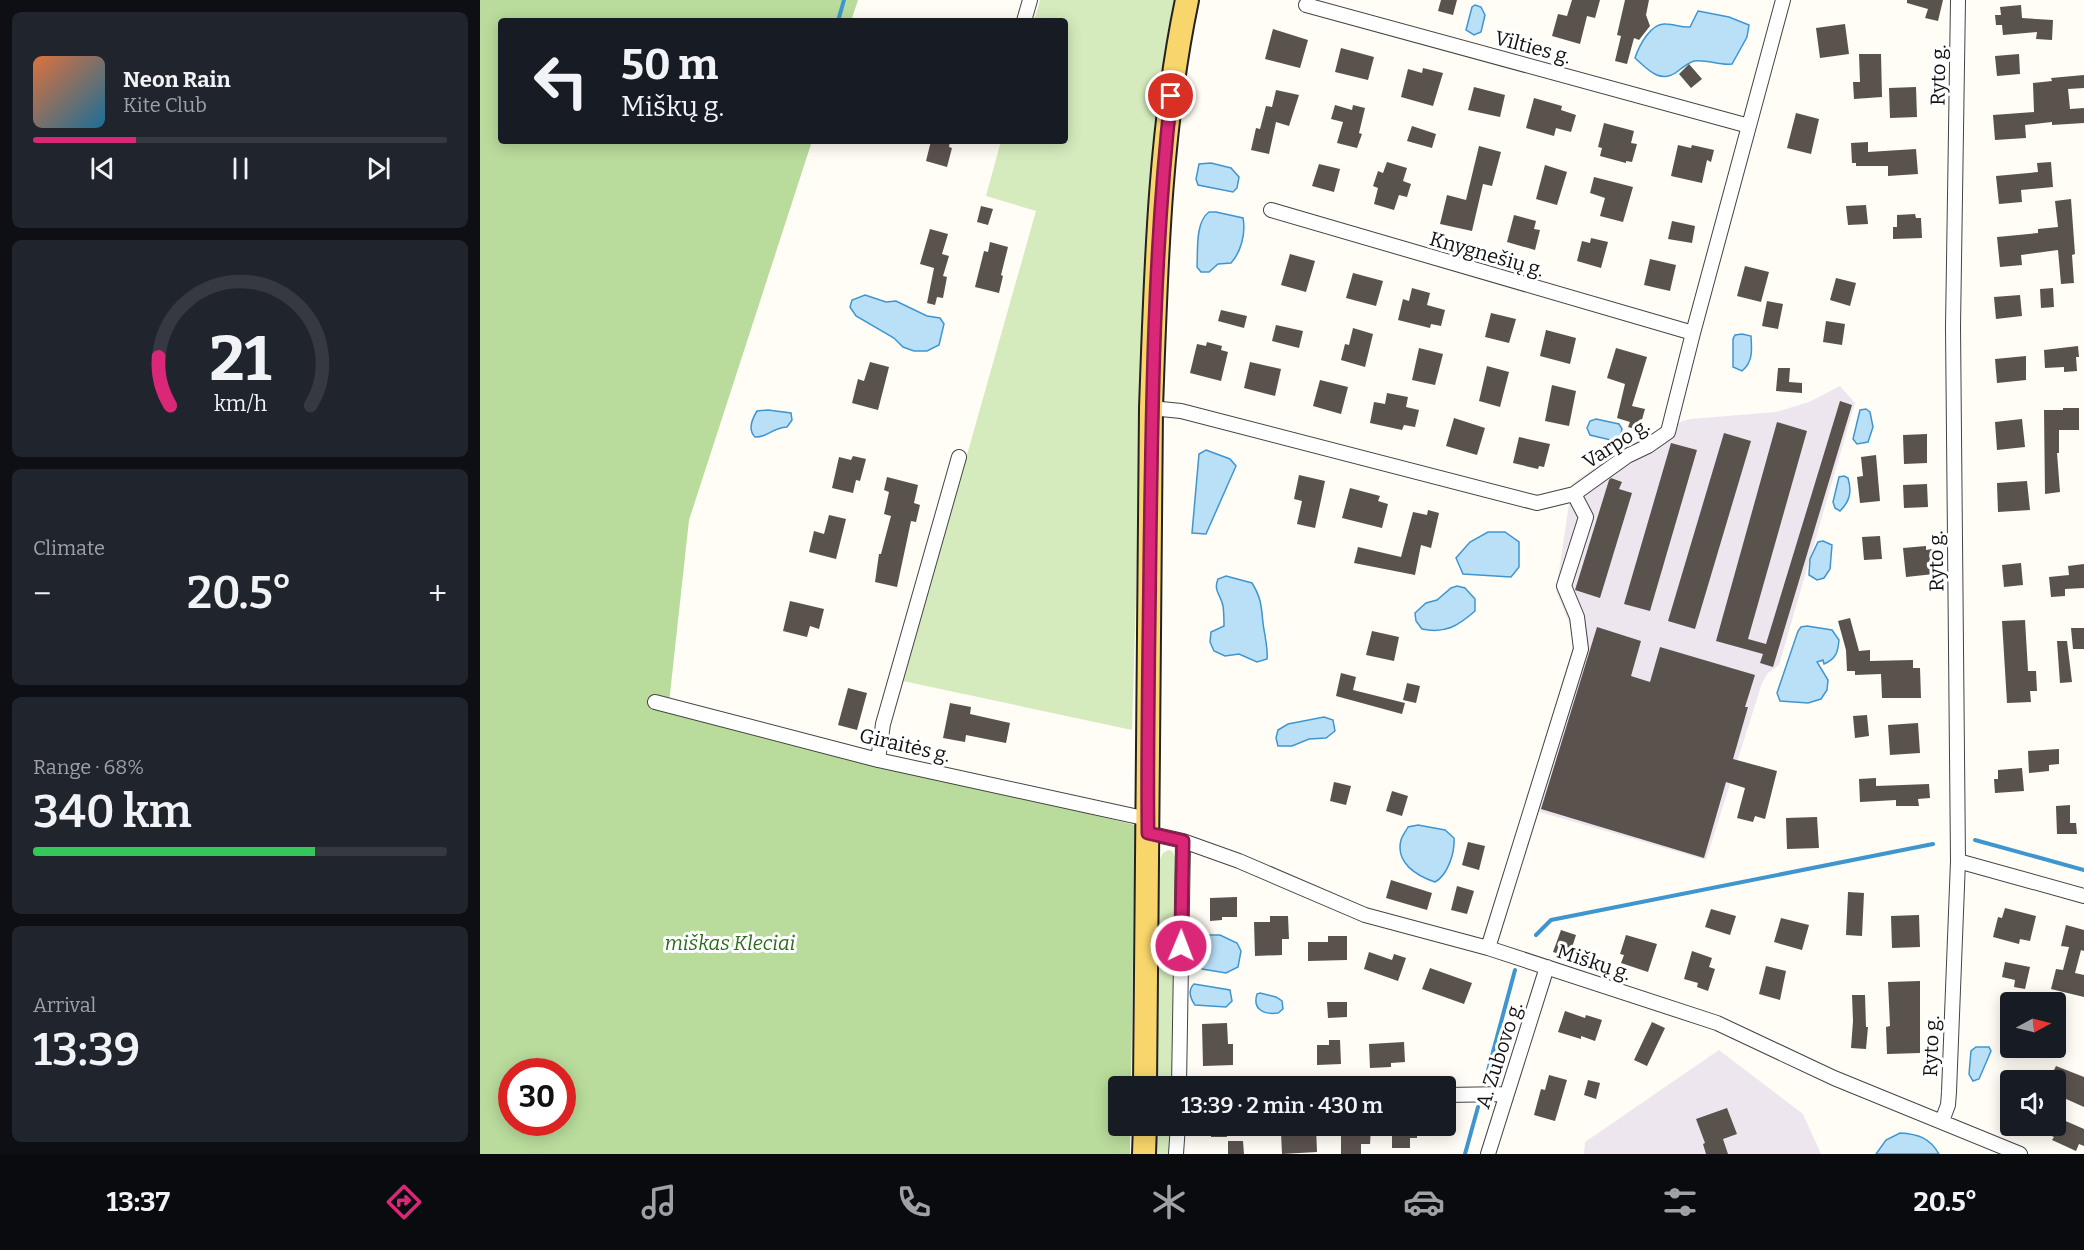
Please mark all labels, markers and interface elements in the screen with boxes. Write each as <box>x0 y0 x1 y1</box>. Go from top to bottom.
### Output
street label: Vilties g. <box>1492 25 1574 69</box>
text: 50 m <box>621 40 718 90</box>
icon: left <box>522 42 600 120</box>
street label: Ryto g. <box>1925 44 1951 106</box>
text: Neon Rain <box>123 66 231 93</box>
pin <box>1145 70 1196 121</box>
icon: arrive <box>1154 79 1187 112</box>
text: Miškų g. <box>621 91 724 123</box>
text: Kite Club <box>123 93 207 117</box>
icon: previous <box>86 152 119 185</box>
icon: pause <box>224 152 257 185</box>
icon: next <box>362 152 395 185</box>
street label: Knygnešių g. <box>1427 226 1547 282</box>
text: 21 <box>209 322 271 397</box>
text: km/h <box>213 391 267 417</box>
street label: Varpo g. <box>1578 413 1654 473</box>
street label: Ryto g. <box>1923 530 1949 592</box>
text: Climate <box>33 536 105 560</box>
text: 20.5° <box>187 566 292 620</box>
text: − <box>33 574 51 614</box>
text: + <box>428 574 447 614</box>
street label: Giraitės g. <box>857 723 953 767</box>
text: Range · 68% <box>33 755 144 779</box>
text: 340 km <box>33 785 192 839</box>
position arrow <box>1149 914 1213 978</box>
park label: miškas Kleciai <box>665 931 796 955</box>
street label: Miškų g. <box>1554 939 1634 985</box>
north arrow <box>2000 992 2066 1058</box>
map controls <box>2000 992 2066 1136</box>
text: Arrival <box>33 993 96 1017</box>
street label: A. Zubovo g. <box>1470 999 1528 1111</box>
street label: Ryto g. <box>1918 1015 1944 1077</box>
text: 13:39 <box>33 1023 140 1077</box>
speed limit sign: 30 <box>498 1058 576 1136</box>
button: sound <box>2000 1070 2066 1136</box>
text: 13:39 · 2 min · 430 m <box>1181 1092 1383 1119</box>
icon: directions <box>383 1181 425 1223</box>
icon: music <box>638 1181 680 1223</box>
icon: phone <box>893 1181 935 1223</box>
icon: climate <box>1148 1181 1190 1223</box>
icon: car <box>1403 1181 1445 1223</box>
icon: filters <box>1659 1181 1701 1223</box>
text: 13:37 <box>107 1186 170 1218</box>
text: 20.5° <box>1914 1186 1977 1218</box>

